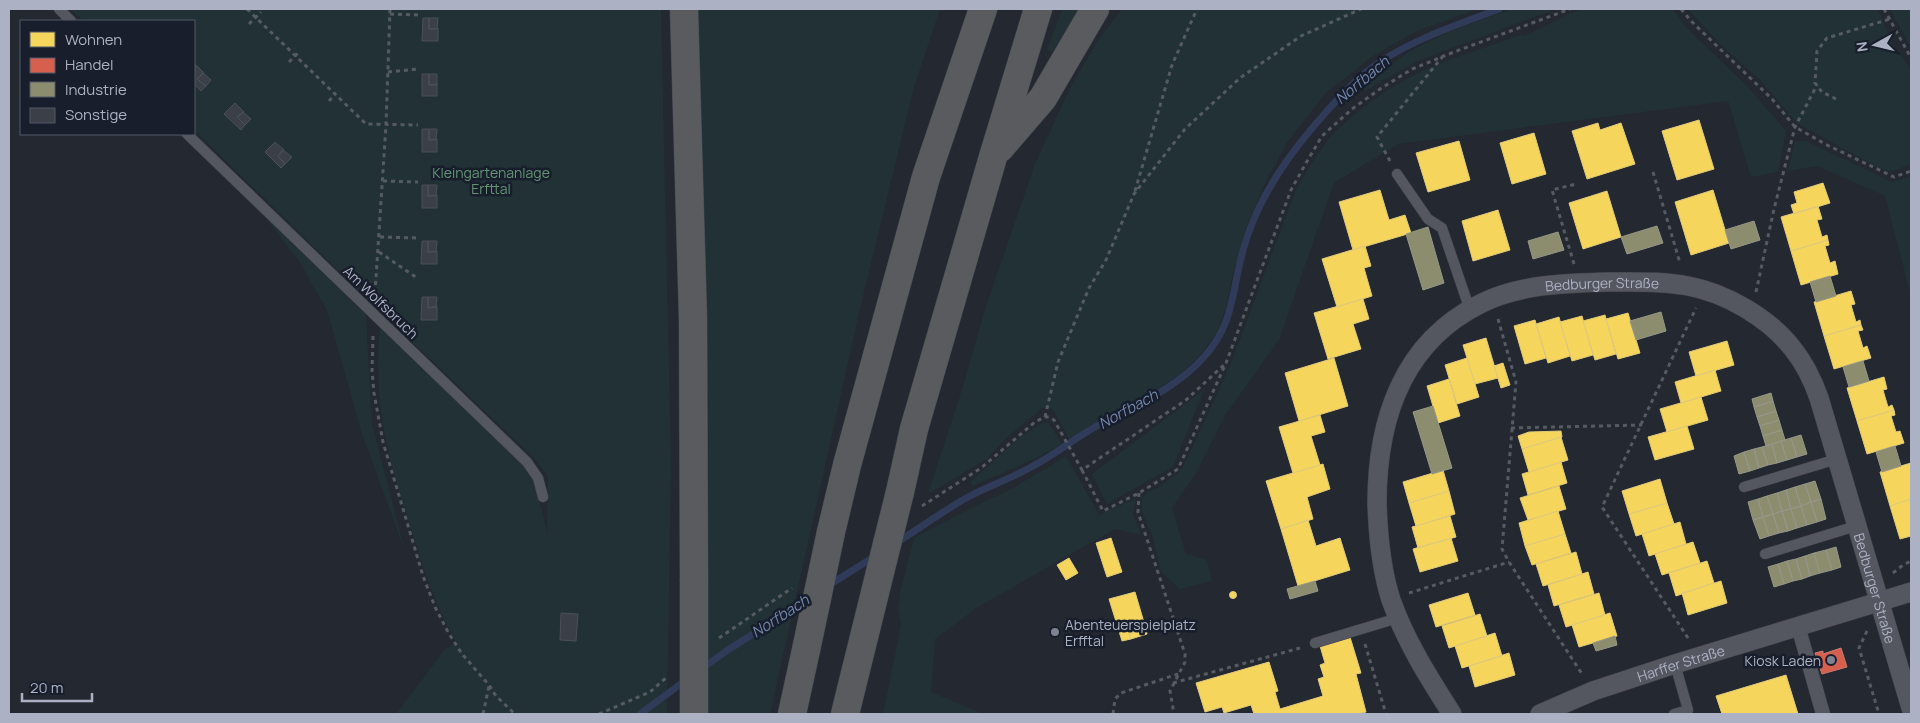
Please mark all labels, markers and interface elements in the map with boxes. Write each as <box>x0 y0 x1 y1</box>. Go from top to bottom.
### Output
legend <box>20 20 195 135</box>
north arrow <box>1850 20 1900 70</box>
text: Wohnen <box>65 29 122 50</box>
text: N <box>1852 41 1872 53</box>
water label: Norfbach <box>1330 50 1394 109</box>
text: Handel <box>65 54 114 75</box>
text: Industrie <box>65 79 127 100</box>
text: Sonstige <box>65 104 127 125</box>
park label: Kleingartenanlage Erfttal <box>432 163 550 198</box>
street label: Am Wolfsbruch <box>339 261 423 343</box>
street label: Bedburger Straße <box>1544 272 1660 295</box>
water label: Norfbach <box>1095 384 1162 434</box>
street label: Bedburger Straße <box>1850 531 1901 646</box>
water label: Norfbach <box>747 589 814 642</box>
place label: Abenteuerspielplatz Erfftal <box>1065 615 1196 650</box>
marker: Abenteuerspielplatz Erfftal <box>1049 626 1061 638</box>
street label: Harffer Straße <box>1634 640 1727 685</box>
place label: Kiosk Laden <box>1745 651 1821 670</box>
marker: Kiosk Laden <box>1825 654 1837 666</box>
scale bar <box>22 670 92 702</box>
text: 20 m <box>30 677 63 698</box>

